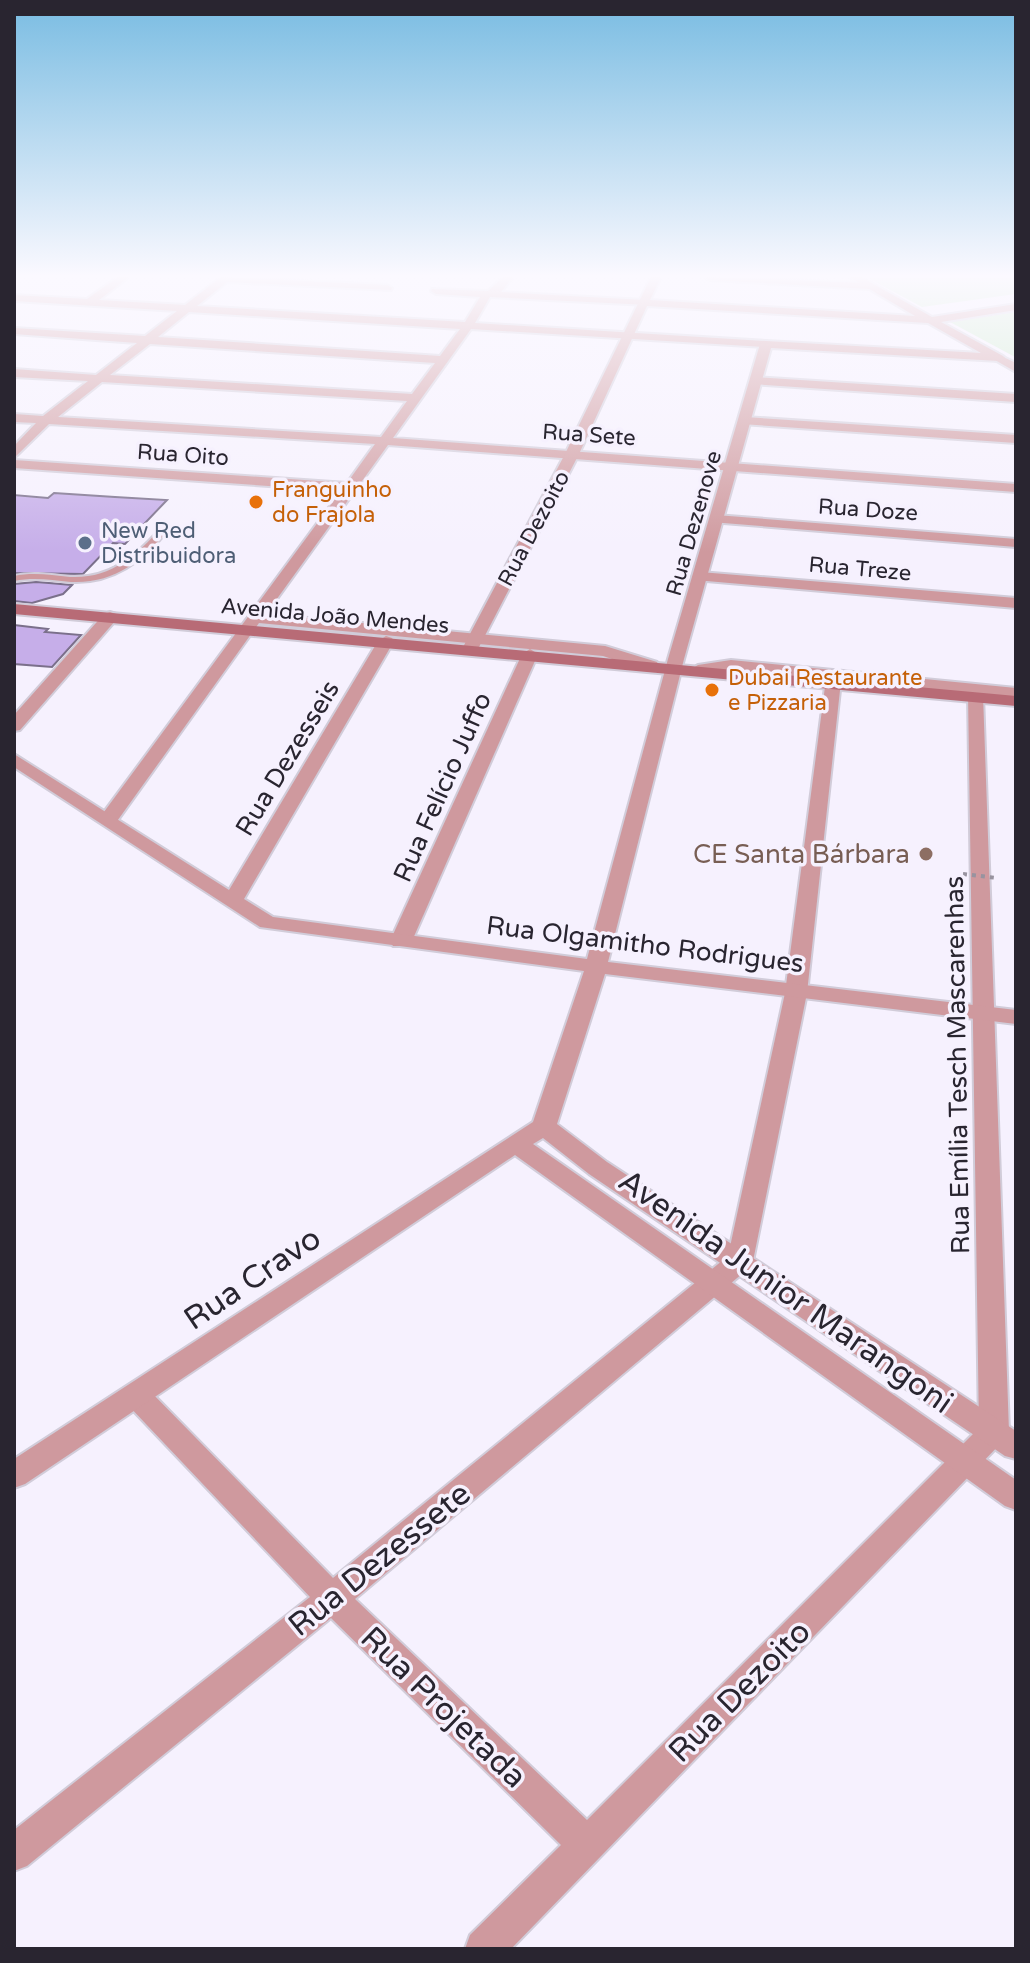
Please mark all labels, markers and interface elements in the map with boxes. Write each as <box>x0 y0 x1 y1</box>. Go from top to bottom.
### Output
street label: Rua Sete <box>541 419 637 451</box>
street label: Rua Oito <box>136 439 230 471</box>
street label: Rua Dezenove <box>661 448 727 599</box>
street label: Rua Dezoito <box>493 466 575 591</box>
place label: Franguinho do Frajola <box>272 477 392 528</box>
marker: Franguinho do Frajola <box>247 493 265 511</box>
street label: Rua Doze <box>817 494 919 526</box>
place label: New Red Distribuidora <box>101 518 236 569</box>
marker: New Red Distribuidora <box>76 534 94 552</box>
street label: Rua Treze <box>807 552 912 586</box>
street label: Avenida João Mendes <box>220 593 450 639</box>
place label: Dubai Restaurante e Pizzaria <box>728 665 922 716</box>
street label: Rua Dezesseis <box>229 675 346 842</box>
marker: Dubai Restaurante e Pizzaria <box>703 681 721 699</box>
street label: Rua Felício Juffo <box>387 688 498 887</box>
place label: CE Santa Bárbara <box>693 839 910 870</box>
marker: CE Santa Bárbara <box>917 845 935 863</box>
street label: Rua Emília Tesch Mascarenhas <box>939 876 976 1254</box>
street label: Rua Olgamitho Rodrigues <box>485 910 805 979</box>
street label: Avenida Junior Marangoni <box>611 1162 960 1422</box>
street label: Rua Cravo <box>177 1219 328 1338</box>
street label: Rua Dezessete <box>281 1475 478 1645</box>
street label: Rua Dezoito <box>661 1613 819 1771</box>
street label: Rua Projetada <box>353 1619 534 1796</box>

